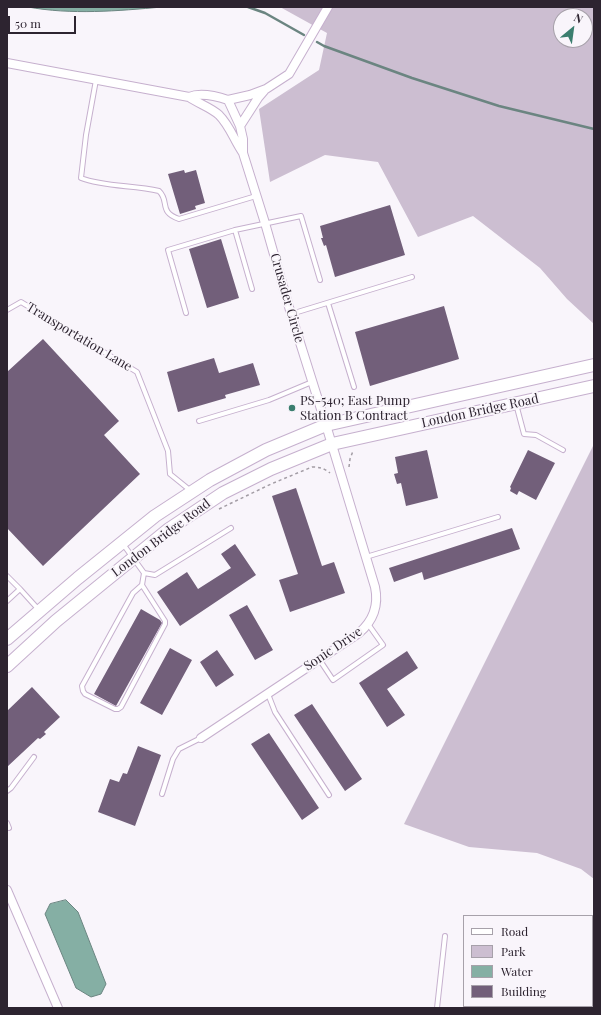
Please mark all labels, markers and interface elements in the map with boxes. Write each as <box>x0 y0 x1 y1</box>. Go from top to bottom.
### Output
scale bar <box>10 8 78 34</box>
north arrow <box>553 8 593 48</box>
text: N <box>571 9 586 26</box>
text: 50 m <box>15 15 41 31</box>
street label: Crusader Circle <box>267 251 307 345</box>
street label: Transportation Lane <box>23 299 135 375</box>
street label: London Bridge Road <box>420 391 540 431</box>
place label: PS-540; East Pump Station B Contract <box>300 393 410 424</box>
marker: PS-540; East Pump Station B Contract <box>287 403 297 413</box>
street label: London Bridge Road <box>109 496 213 580</box>
street label: Sonic Drive <box>301 624 365 674</box>
legend <box>463 915 593 1007</box>
text: Road <box>501 923 528 939</box>
text: Park <box>501 943 526 959</box>
text: Water <box>501 963 533 979</box>
text: Building <box>501 983 546 999</box>

